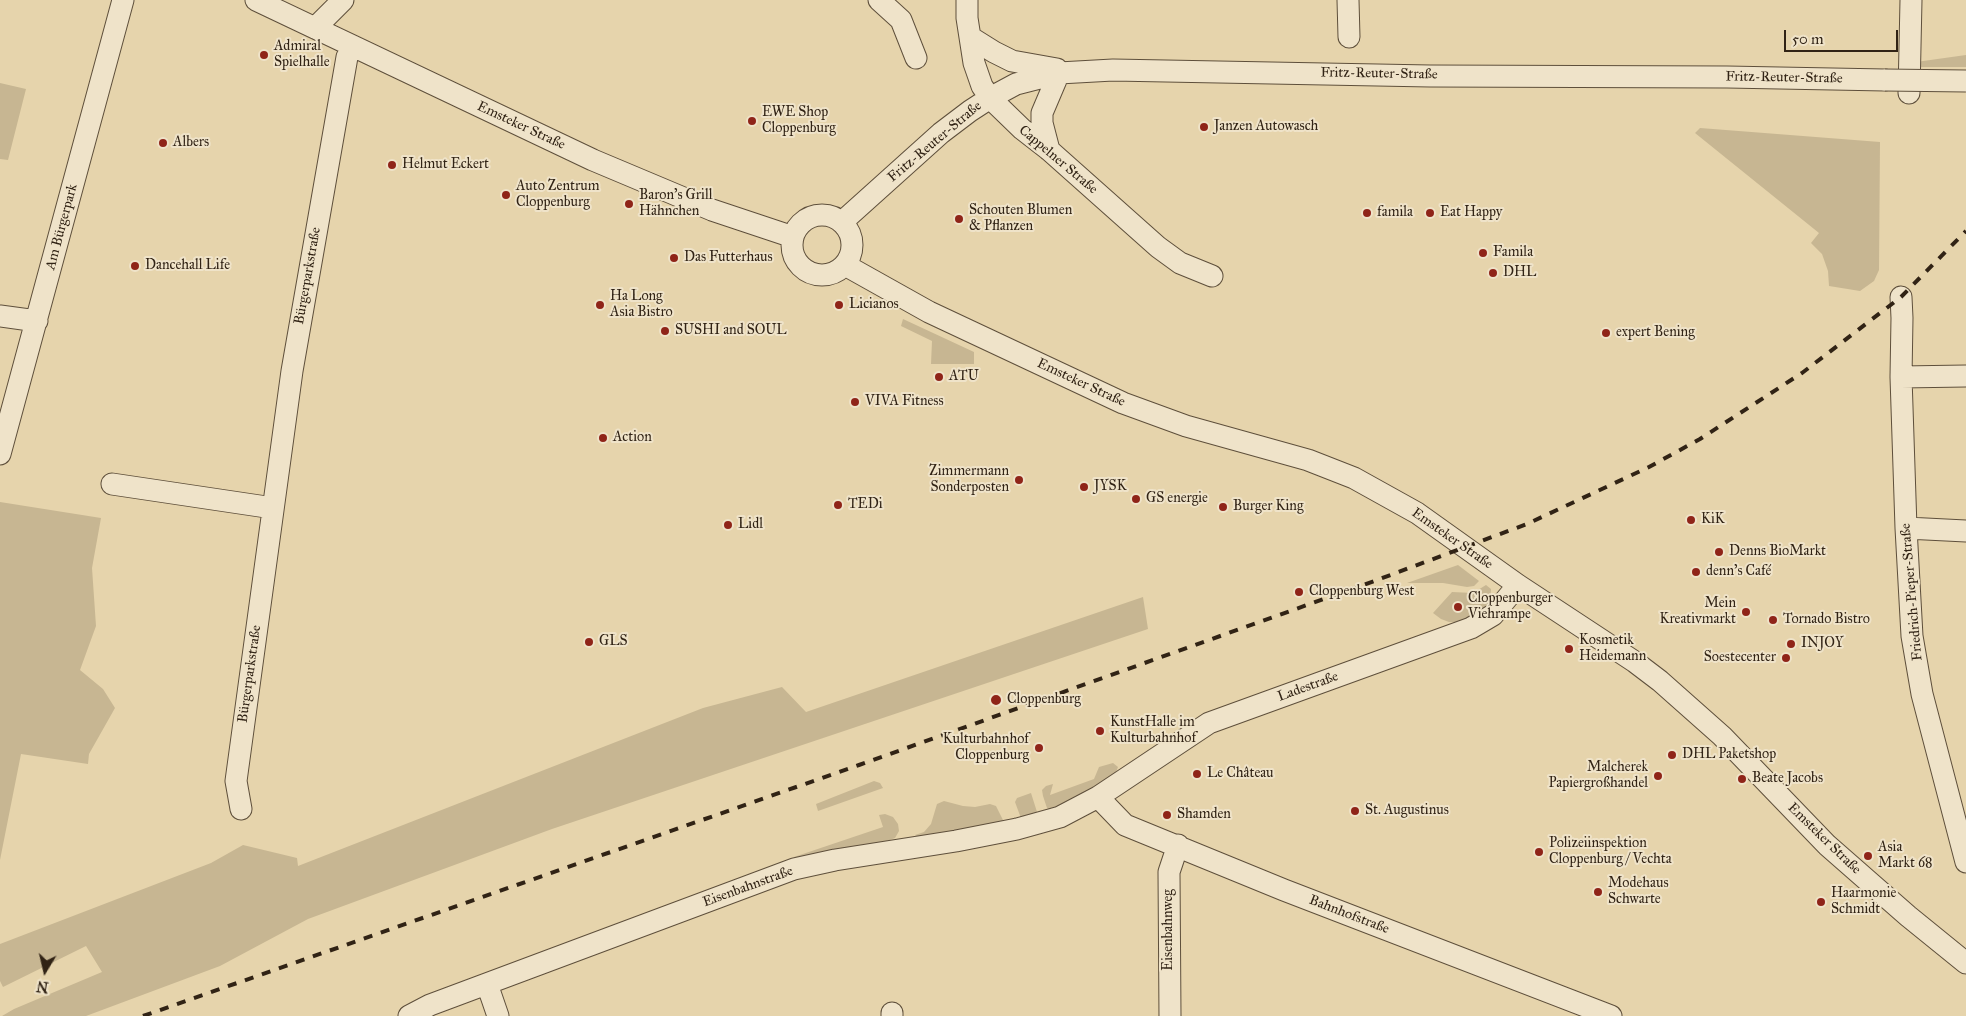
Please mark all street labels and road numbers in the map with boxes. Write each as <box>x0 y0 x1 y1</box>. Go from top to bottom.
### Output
street label: Fritz-Reuter-Straße <box>1320 65 1438 83</box>
street label: Fritz-Reuter-Straße <box>1725 69 1843 87</box>
street label: Emsteker Straße <box>474 98 568 154</box>
street label: Fritz-Reuter-Straße <box>885 98 985 186</box>
street label: Cappelner Straße <box>1015 122 1101 198</box>
street label: Am Bürgerpark <box>42 182 82 272</box>
street label: Bürgerparkstraße <box>291 226 325 326</box>
street label: Emsteker Straße <box>1034 355 1128 411</box>
street label: Emsteker Straße <box>1408 505 1496 573</box>
street label: Friedrich-Pieper-Straße <box>1898 523 1926 661</box>
street label: Bürgerparkstraße <box>235 624 265 724</box>
street label: Ladestraße <box>1275 668 1341 706</box>
street label: Emsteker Straße <box>1784 800 1864 878</box>
street label: Eisenbahnstraße <box>701 863 795 911</box>
street label: Eisenbahnweg <box>1161 889 1177 971</box>
street label: Bahnhofstraße <box>1307 892 1391 938</box>

